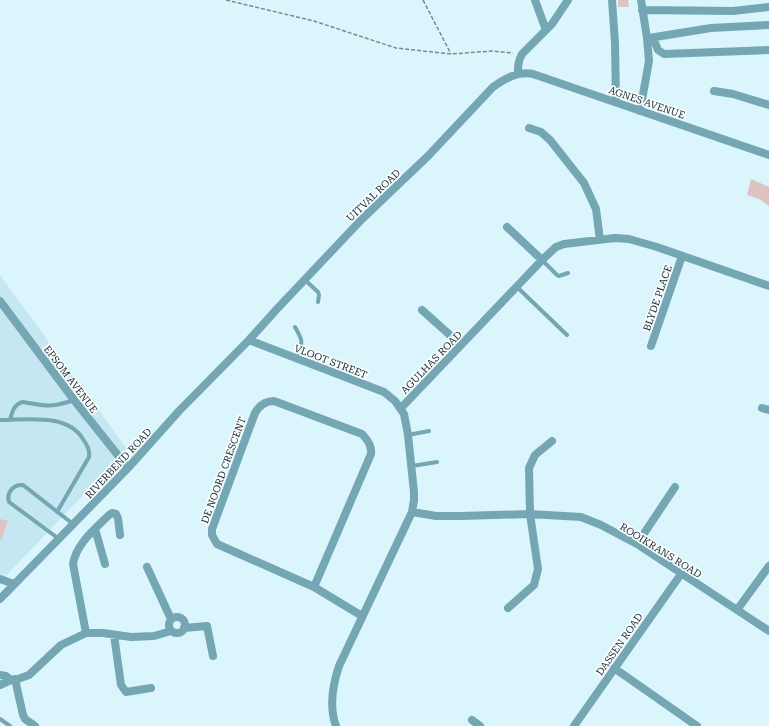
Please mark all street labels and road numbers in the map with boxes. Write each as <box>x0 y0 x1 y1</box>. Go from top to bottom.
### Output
street label: AGNES AVENUE <box>607 84 686 121</box>
street label: UITVAL ROAD <box>344 167 403 224</box>
street label: BLYDE PLACE <box>641 264 674 333</box>
street label: AGULHAS ROAD <box>399 329 464 396</box>
street label: VLOOT STREET <box>293 342 369 381</box>
street label: EPSOM AVENUE <box>42 344 99 415</box>
street label: DE NOORD CRESCENT <box>199 415 248 525</box>
street label: RIVERBEND ROAD <box>83 426 154 501</box>
street label: ROOIKRANS ROAD <box>618 521 704 580</box>
street label: DASSEN ROAD <box>594 611 645 677</box>

